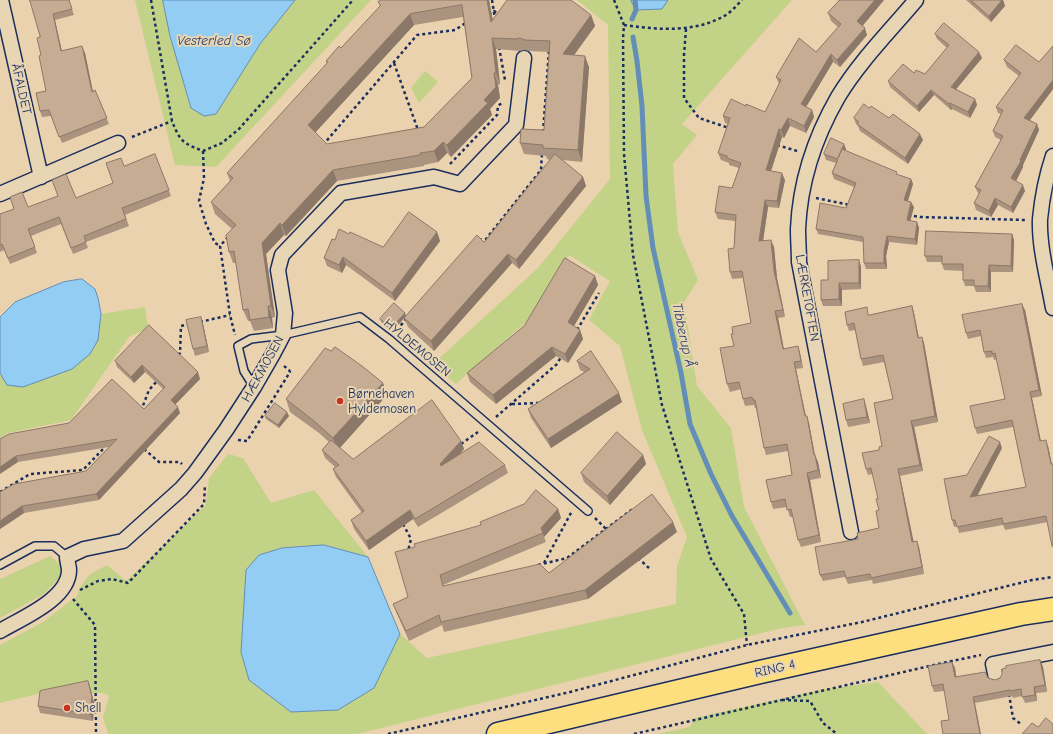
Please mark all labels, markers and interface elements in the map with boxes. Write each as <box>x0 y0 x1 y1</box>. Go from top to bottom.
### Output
water label: Vesterled Sø <box>177 33 251 49</box>
street label: ÅFALDET <box>8 62 34 116</box>
street label: LÆRKETOFTEN <box>792 253 822 343</box>
water label: Tibberup Å <box>668 301 698 369</box>
street label: HYLDEMOSEN <box>380 316 454 380</box>
street label: HÆKMOSEN <box>238 333 288 405</box>
place label: Børnehaven Hyldemosen <box>348 386 416 417</box>
marker: Børnehaven Hyldemosen <box>335 396 345 406</box>
street label: RING 4 <box>753 657 797 681</box>
place label: Shell <box>75 700 101 716</box>
marker: Shell <box>62 703 72 713</box>

